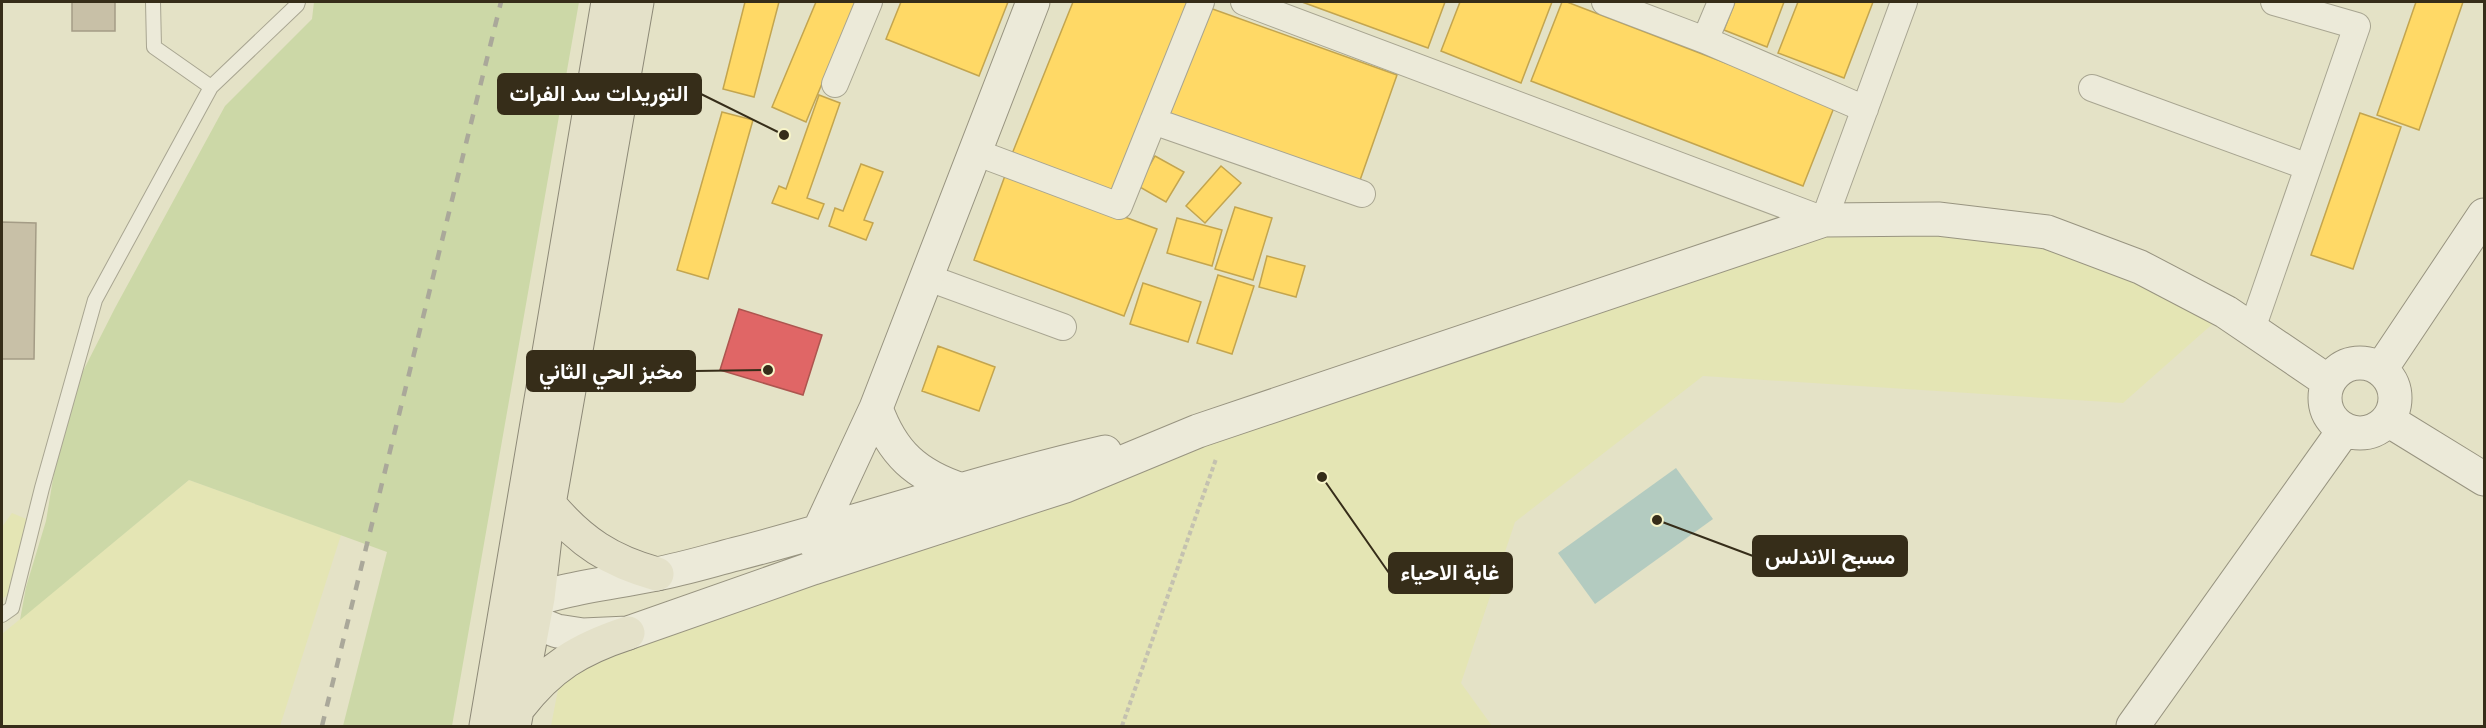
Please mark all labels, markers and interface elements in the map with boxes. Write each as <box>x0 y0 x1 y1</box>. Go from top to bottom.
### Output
callout: التوريدات سد الفرات <box>498 74 701 114</box>
text: التوريدات سد الفرات <box>510 81 688 107</box>
callout: مخبز الحي الثاني <box>527 351 695 391</box>
text: مخبز الحي الثاني <box>539 359 683 390</box>
callout: مسبح الاندلس <box>1753 536 1907 576</box>
text: مسبح الاندلس <box>1765 544 1895 572</box>
callout: غابة الاحياء <box>1389 553 1512 593</box>
text: غابة الاحياء <box>1401 560 1499 586</box>

